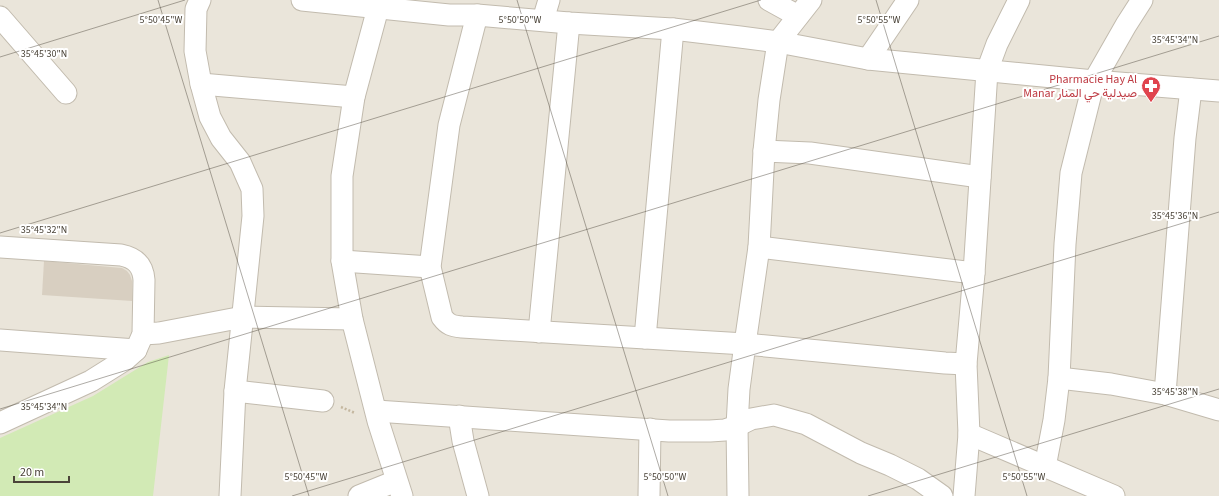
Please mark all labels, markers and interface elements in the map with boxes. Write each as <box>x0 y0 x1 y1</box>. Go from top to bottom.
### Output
text: 5°50'45"W <box>140 13 183 27</box>
text: 5°50'50"W <box>499 13 542 27</box>
text: 5°50'55"W <box>858 13 901 27</box>
text: 35°45'34"N <box>1152 33 1198 47</box>
text: 35°45'30"N <box>21 47 67 61</box>
place label: Pharmacie Hay Al Manar صيدلية حي المنار <box>1023 71 1137 103</box>
pharmacy icon: Pharmacie Hay Al Manar صيدلية حي المنار <box>1140 75 1162 103</box>
text: 35°45'36"N <box>1152 209 1198 223</box>
text: 35°45'32"N <box>21 223 67 237</box>
text: 35°45'38"N <box>1152 385 1198 399</box>
text: 35°45'34"N <box>21 400 67 414</box>
scale bar <box>14 458 69 484</box>
text: 20 m <box>20 464 44 481</box>
text: 5°50'45"W <box>285 470 328 484</box>
text: 5°50'50"W <box>644 470 687 484</box>
text: 5°50'55"W <box>1003 470 1046 484</box>

